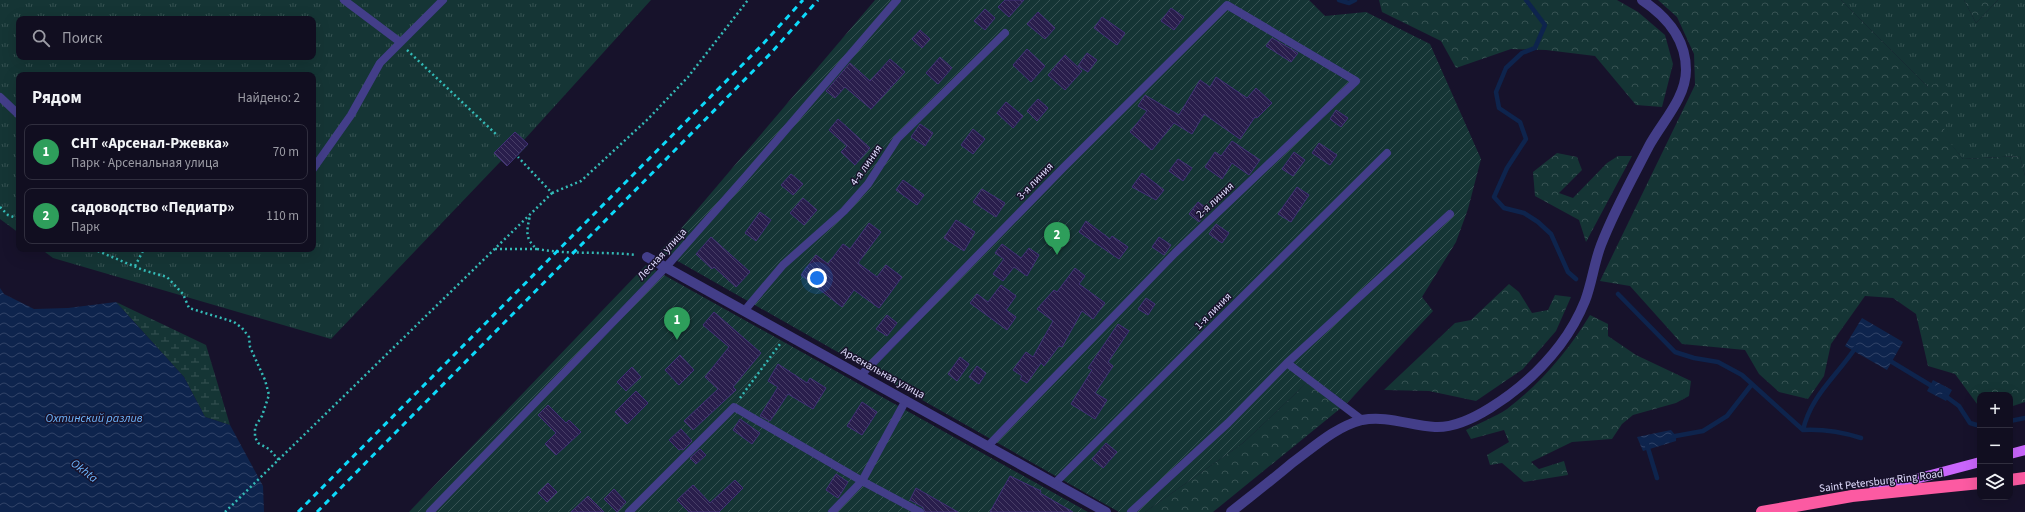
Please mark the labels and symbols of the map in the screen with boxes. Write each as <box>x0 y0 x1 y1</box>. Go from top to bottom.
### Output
street label: 4-я линия <box>846 142 886 188</box>
street label: 3-я линия <box>1013 159 1057 203</box>
street label: 2-я линия <box>1193 179 1237 221</box>
pin: 2 <box>1044 222 1070 255</box>
street label: Лесная улица <box>634 225 690 283</box>
your location <box>807 268 827 288</box>
street label: 1-я линия <box>1191 289 1235 333</box>
pin: 1 <box>664 307 690 340</box>
street label: Арсенальная улица <box>838 344 928 402</box>
water label: Охтинский разлив <box>46 410 143 427</box>
water label: Okhta <box>67 455 101 487</box>
street label: Saint Petersburg Ring Road <box>1818 466 1944 496</box>

